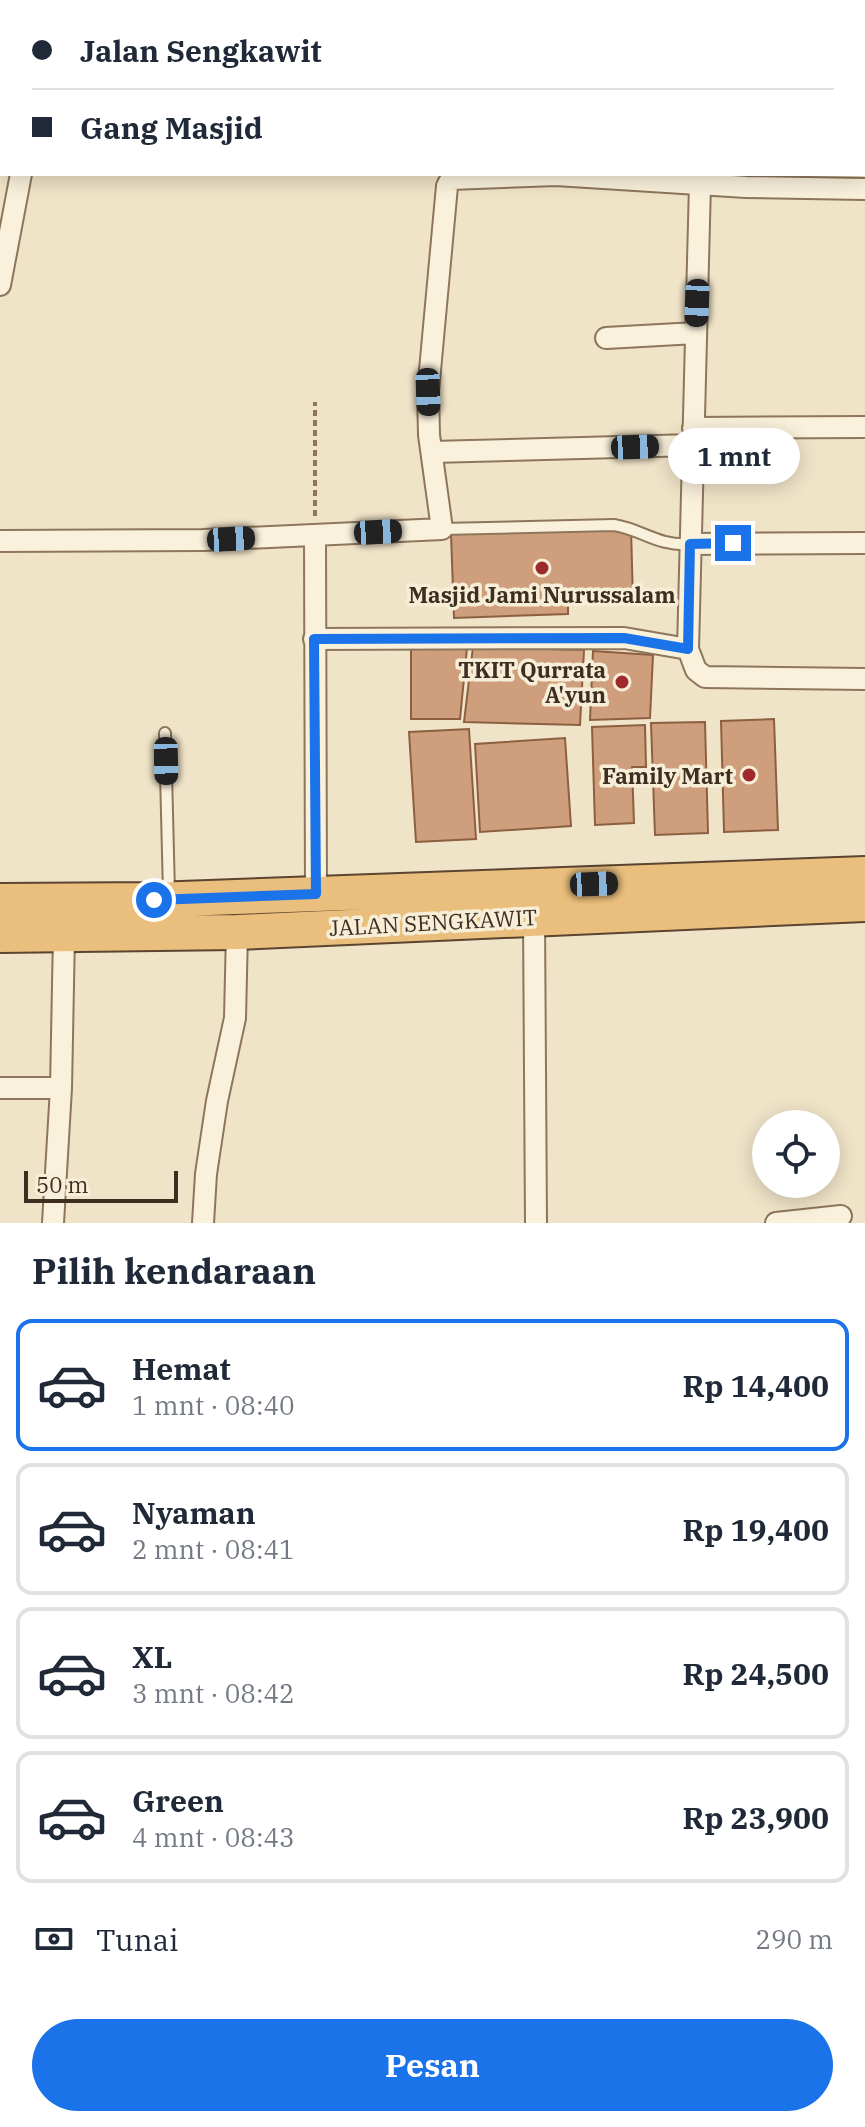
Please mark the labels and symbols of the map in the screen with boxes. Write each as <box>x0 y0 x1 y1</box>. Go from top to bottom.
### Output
car <box>684 279 710 327</box>
car <box>415 368 441 416</box>
callout: 1 mnt <box>667 427 799 483</box>
car <box>611 434 659 460</box>
car <box>353 519 403 545</box>
route end <box>715 525 751 561</box>
car <box>206 526 256 552</box>
marker: Masjid Jami Nurussalam <box>533 559 551 577</box>
place label: Masjid Jami Nurussalam <box>408 580 676 609</box>
place label: TKIT Qurrata A'yun <box>458 655 606 709</box>
marker: TKIT Qurrata A'yun <box>613 673 631 691</box>
car <box>154 737 178 785</box>
place label: Family Mart <box>602 761 733 790</box>
marker: Family Mart <box>740 766 758 784</box>
car <box>570 871 618 897</box>
route start <box>136 882 172 918</box>
street label: JALAN SENGKAWIT <box>328 902 538 942</box>
scale bar <box>24 1167 178 1203</box>

